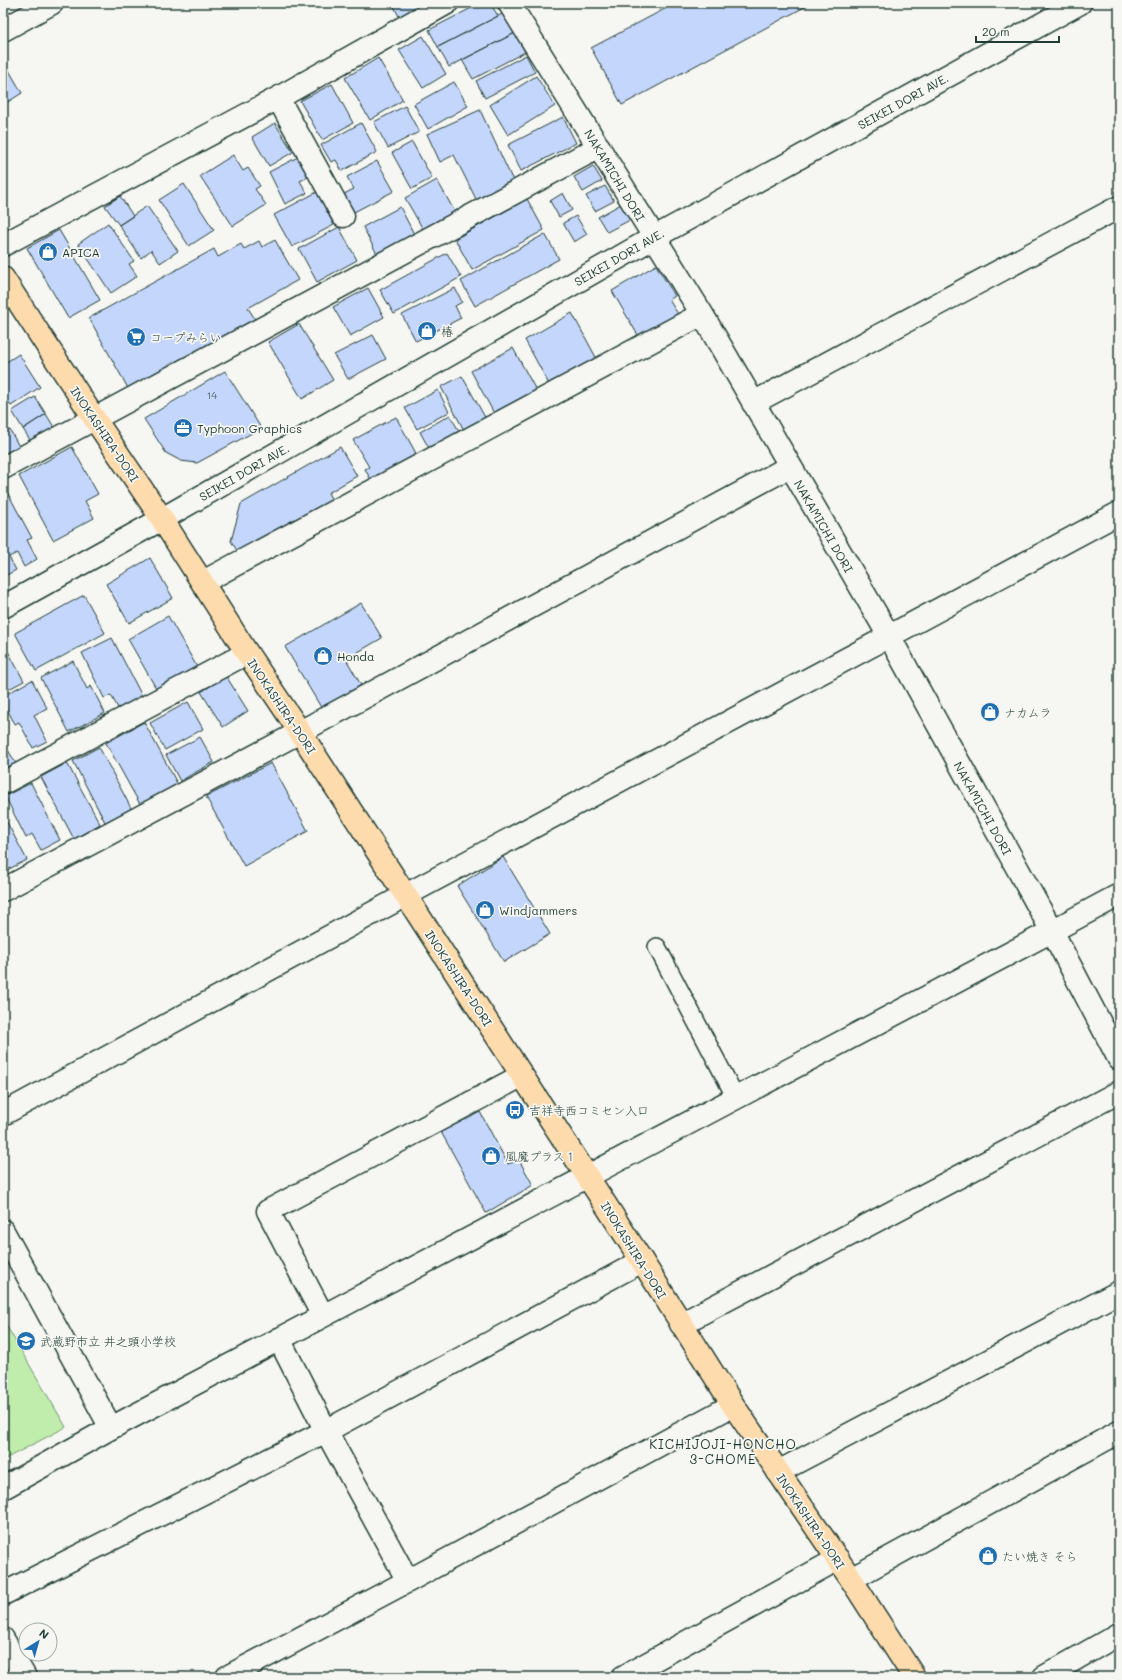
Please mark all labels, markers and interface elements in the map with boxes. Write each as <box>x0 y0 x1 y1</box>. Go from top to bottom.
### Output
scale bar <box>976 18 1059 44</box>
text: 20 m <box>982 23 1010 39</box>
street label: SEIKEI DORI AVE. <box>855 69 951 133</box>
street label: NAKAMICHI DORI <box>581 126 649 224</box>
street label: SEIKEI DORI AVE. <box>571 225 667 289</box>
shop icon: APICA <box>37 241 59 263</box>
place label: APICA <box>62 244 100 260</box>
shop icon: 椿 <box>416 320 438 342</box>
place label: 椿 <box>441 323 453 339</box>
supermarket icon: コープみらい <box>125 326 147 348</box>
place label: コープみらい <box>150 329 222 345</box>
street label: INOKASHIRA-DORI <box>67 383 143 485</box>
house number: 14 <box>207 388 217 402</box>
office icon: Typhoon Graphics <box>172 417 194 439</box>
place label: Typhoon Graphics <box>197 420 302 436</box>
street label: SEIKEI DORI AVE. <box>196 440 292 504</box>
street label: NAKAMICHI DORI <box>791 477 857 575</box>
shop icon: Honda <box>312 645 334 667</box>
place label: Honda <box>337 648 374 664</box>
street label: INOKASHIRA-DORI <box>244 655 320 757</box>
shop icon: ナカムラ <box>979 701 1001 723</box>
place label: ナカムラ <box>1004 704 1052 720</box>
street label: NAKAMICHI DORI <box>951 758 1015 858</box>
shop icon: Windjammers <box>474 899 496 921</box>
place label: Windjammers <box>499 902 578 918</box>
street label: INOKASHIRA-DORI <box>422 927 496 1029</box>
bus stop icon: 吉祥寺西コミセン入口 <box>504 1099 526 1121</box>
place label: 吉祥寺西コミセン入口 <box>529 1102 649 1118</box>
shop icon: 風魔プラス１ <box>480 1145 502 1167</box>
place label: 風魔プラス１ <box>505 1148 577 1164</box>
street label: INOKASHIRA-DORI <box>598 1198 670 1302</box>
school or university icon: 武蔵野市立 井之頭小学校 <box>15 1330 37 1352</box>
place label: 武蔵野市立 井之頭小学校 <box>40 1333 176 1349</box>
district label: KICHIJOJI-HONCHO 3-CHOME <box>649 1435 797 1467</box>
street label: INOKASHIRA-DORI <box>773 1470 849 1572</box>
shop icon: たい焼き そら <box>977 1545 999 1567</box>
place label: たい焼き そら <box>1002 1548 1078 1564</box>
north arrow <box>18 1622 58 1662</box>
text: N <box>36 1625 52 1642</box>

